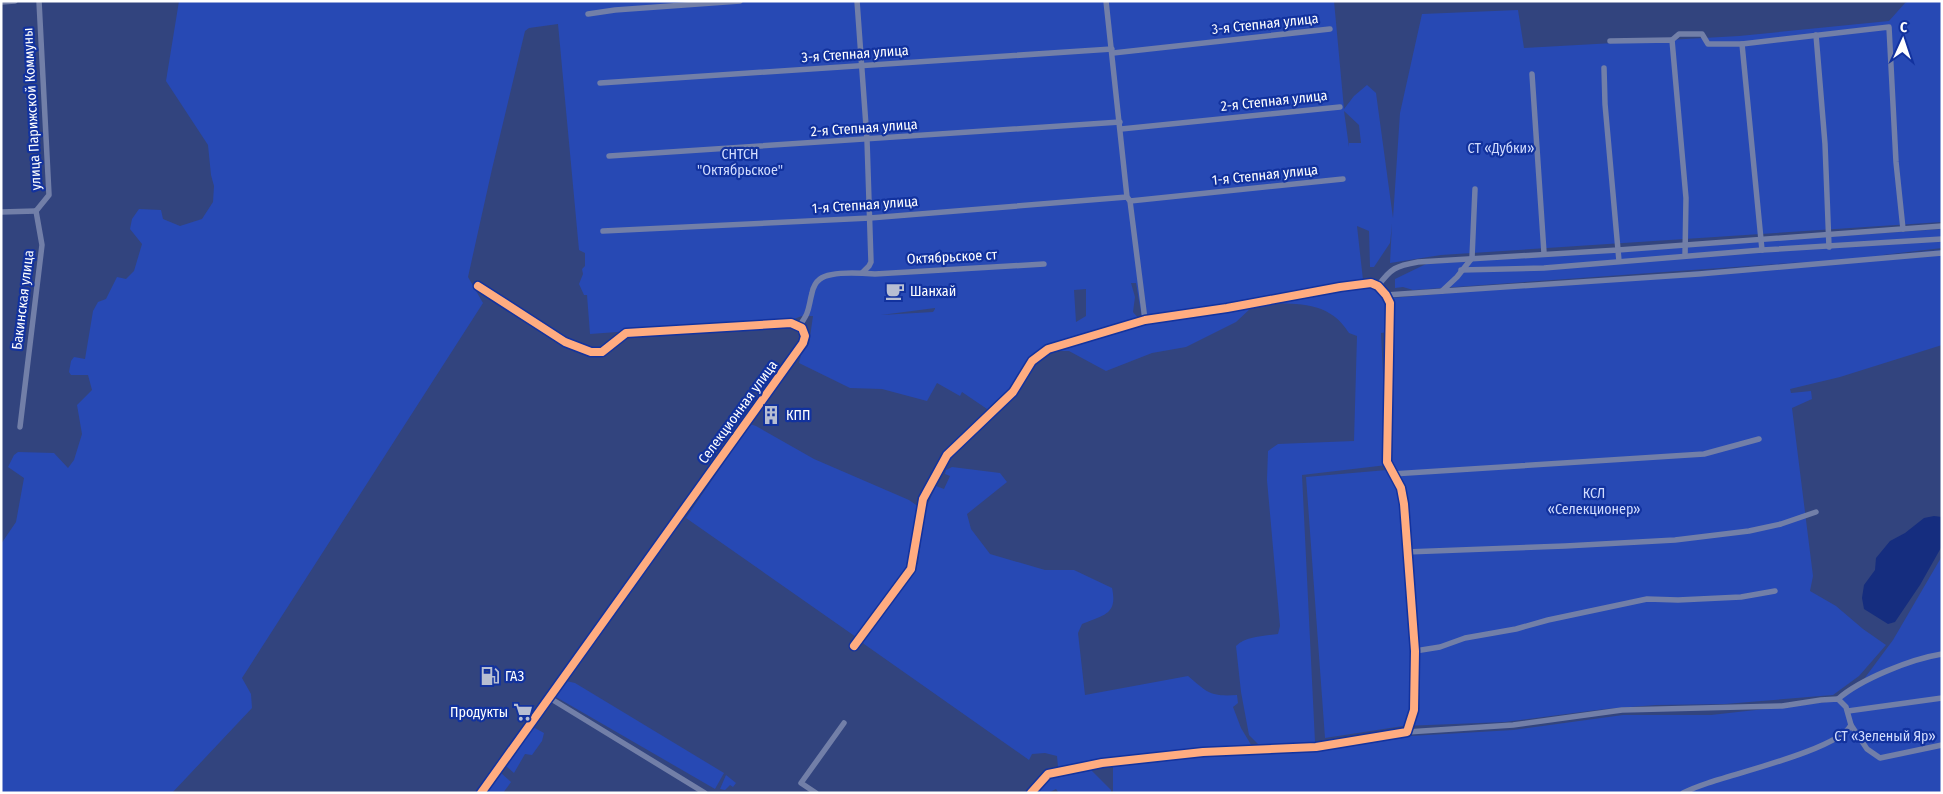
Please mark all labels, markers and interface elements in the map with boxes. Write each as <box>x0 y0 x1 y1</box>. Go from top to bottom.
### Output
street label: 3-я Степная улица <box>1211 10 1319 38</box>
north arrow <box>1878 15 1928 65</box>
text: С <box>1900 19 1908 36</box>
street label: улица Парижской Коммуны <box>19 27 45 191</box>
street label: 3-я Степная улица <box>801 42 909 66</box>
street label: 2-я Степная улица <box>1220 87 1328 115</box>
street label: 2-я Степная улица <box>810 116 918 140</box>
park label: СТ «Дубки» <box>1467 140 1535 157</box>
park label: СНТСН "Октябрьское" <box>697 146 783 179</box>
street label: 1-я Степная улица <box>1211 161 1319 189</box>
street label: 1-я Степная улица <box>811 193 919 217</box>
street label: Октябрьское ст <box>906 246 998 268</box>
street label: Бакинская улица <box>8 249 38 351</box>
cafe icon: Шанхай <box>884 280 906 302</box>
place label: Шанхай <box>910 283 956 300</box>
street label: Селекционная улица <box>695 357 781 467</box>
building icon: КПП <box>760 404 782 426</box>
place label: КПП <box>786 407 810 424</box>
park label: КСЛ «Селекционер» <box>1547 485 1641 518</box>
fuel station icon: ГАЗ <box>479 665 501 687</box>
place label: ГАЗ <box>505 668 524 685</box>
supermarket icon: Продукты <box>512 701 534 723</box>
place label: Продукты <box>450 704 508 721</box>
park label: СТ «Зеленый Яр» <box>1834 728 1936 745</box>

